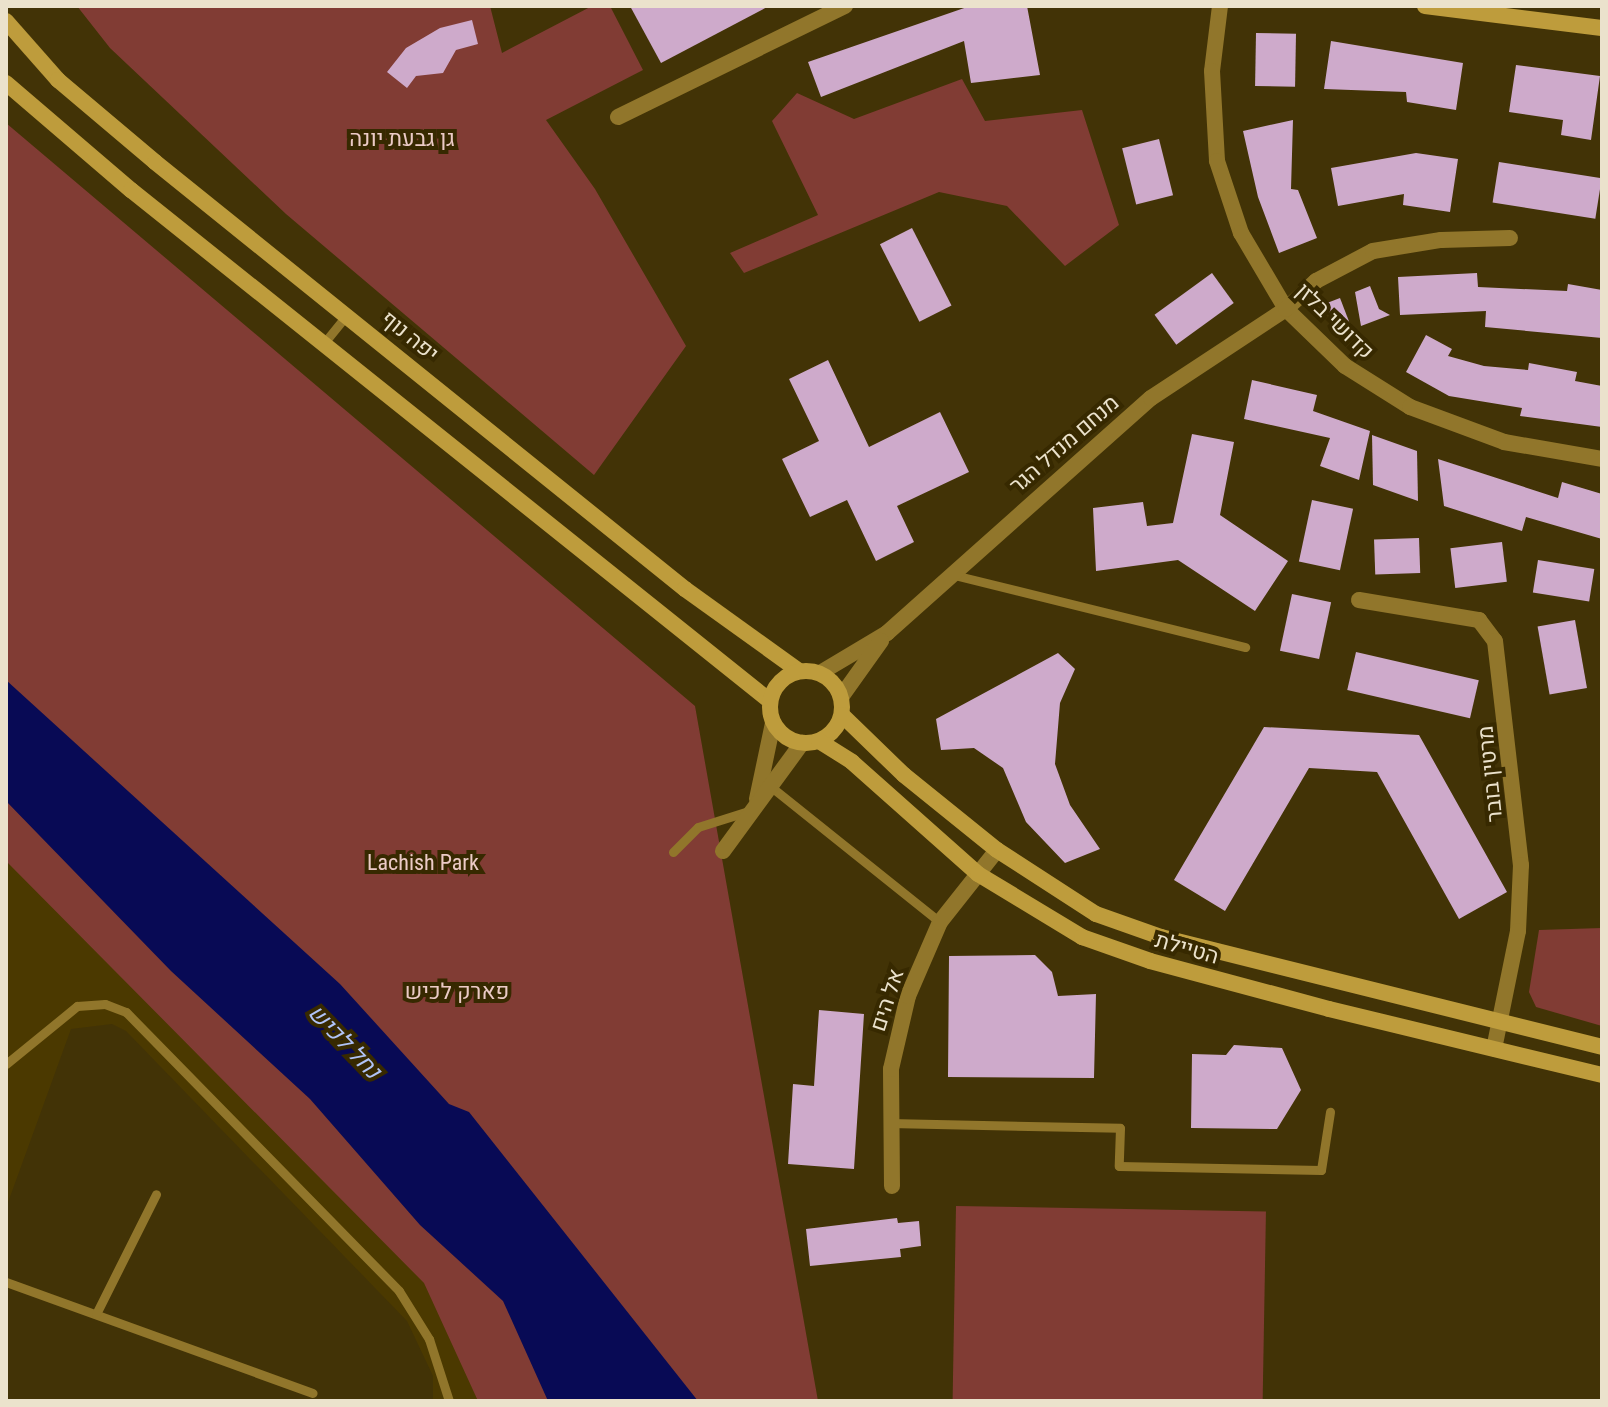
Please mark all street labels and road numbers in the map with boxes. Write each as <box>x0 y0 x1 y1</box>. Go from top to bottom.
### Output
street label: קדושי בלזן <box>1291 278 1379 364</box>
street label: יפה נוף <box>376 305 444 367</box>
street label: מנחם מנדל הגר <box>1004 389 1124 499</box>
street label: מרטין בובר <box>1472 724 1508 824</box>
street label: הטיילת <box>1152 926 1222 970</box>
street label: אל הים <box>865 965 909 1035</box>

